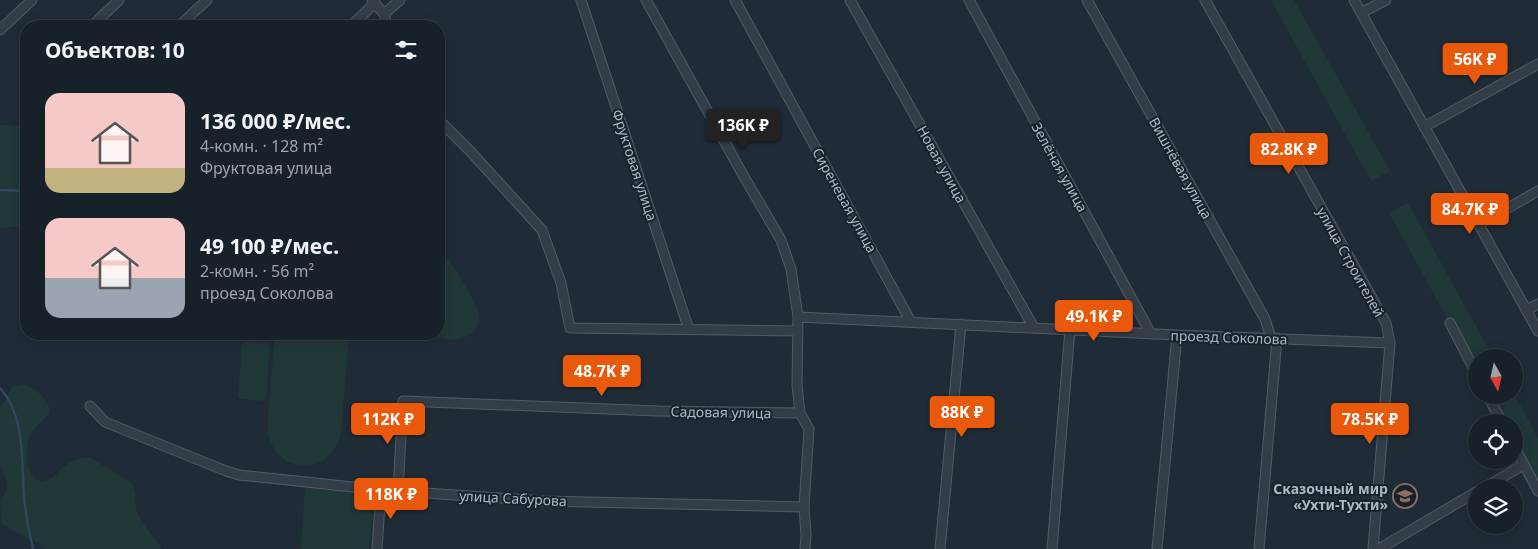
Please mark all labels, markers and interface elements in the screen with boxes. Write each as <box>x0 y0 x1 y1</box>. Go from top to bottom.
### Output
text: Объектов: 10 <box>45 36 185 64</box>
icon: filters <box>392 36 420 64</box>
pin: 56K ₽ <box>1440 42 1510 85</box>
text: 56K ₽ <box>1454 48 1496 70</box>
text: 136 000 ₽/мес. <box>200 107 351 135</box>
street label: Фруктовая улица <box>608 107 662 223</box>
pin: 136K ₽ <box>702 108 784 151</box>
icon: home <box>85 113 145 173</box>
text: 136K ₽ <box>717 114 769 136</box>
street label: Вишнёвая улица <box>1145 114 1217 222</box>
street label: Зелёная улица <box>1028 119 1092 215</box>
street label: Новая улица <box>913 122 971 206</box>
pin: 82.8K ₽ <box>1243 132 1335 175</box>
text: 4-комн. · 128 m² <box>200 135 323 157</box>
text: 82.8K ₽ <box>1261 138 1317 160</box>
street label: Сиреневая улица <box>808 144 882 256</box>
text: Фруктовая улица <box>200 157 332 179</box>
pin: 84.7K ₽ <box>1424 192 1516 235</box>
text: 84.7K ₽ <box>1442 198 1498 220</box>
street label: улица Строителей <box>1313 204 1389 320</box>
text: 49 100 ₽/мес. <box>200 232 339 260</box>
icon: home <box>85 238 145 298</box>
text: 2-комн. · 56 m² <box>200 260 314 282</box>
text: проезд Соколова <box>200 282 334 304</box>
pin: 49.1K ₽ <box>1048 300 1140 342</box>
text: 49.1K ₽ <box>1066 305 1122 327</box>
street label: проезд Соколова <box>1170 325 1288 349</box>
north arrow <box>1468 349 1522 404</box>
map controls <box>1468 349 1523 534</box>
pin: 48.7K ₽ <box>556 354 648 397</box>
text: 48.7K ₽ <box>574 360 630 382</box>
pin: 88K ₽ <box>927 396 997 438</box>
text: 88K ₽ <box>941 401 983 423</box>
pin: 112K ₽ <box>347 402 429 445</box>
street label: Садовая улица <box>671 402 771 422</box>
pin: 78.5K ₽ <box>1324 402 1416 445</box>
text: 112K ₽ <box>362 408 414 430</box>
text: 78.5K ₽ <box>1342 408 1398 430</box>
button: locate <box>1468 414 1523 469</box>
pin: 118K ₽ <box>350 478 432 520</box>
place label: Сказочный мир «Ухти-Тухти» <box>1273 479 1388 514</box>
button: layers <box>1468 479 1523 534</box>
text: 118K ₽ <box>365 483 417 505</box>
school or university icon: Сказочный мир «Ухти-Тухти» <box>1392 483 1418 509</box>
street label: улица Сабурова <box>459 486 567 510</box>

